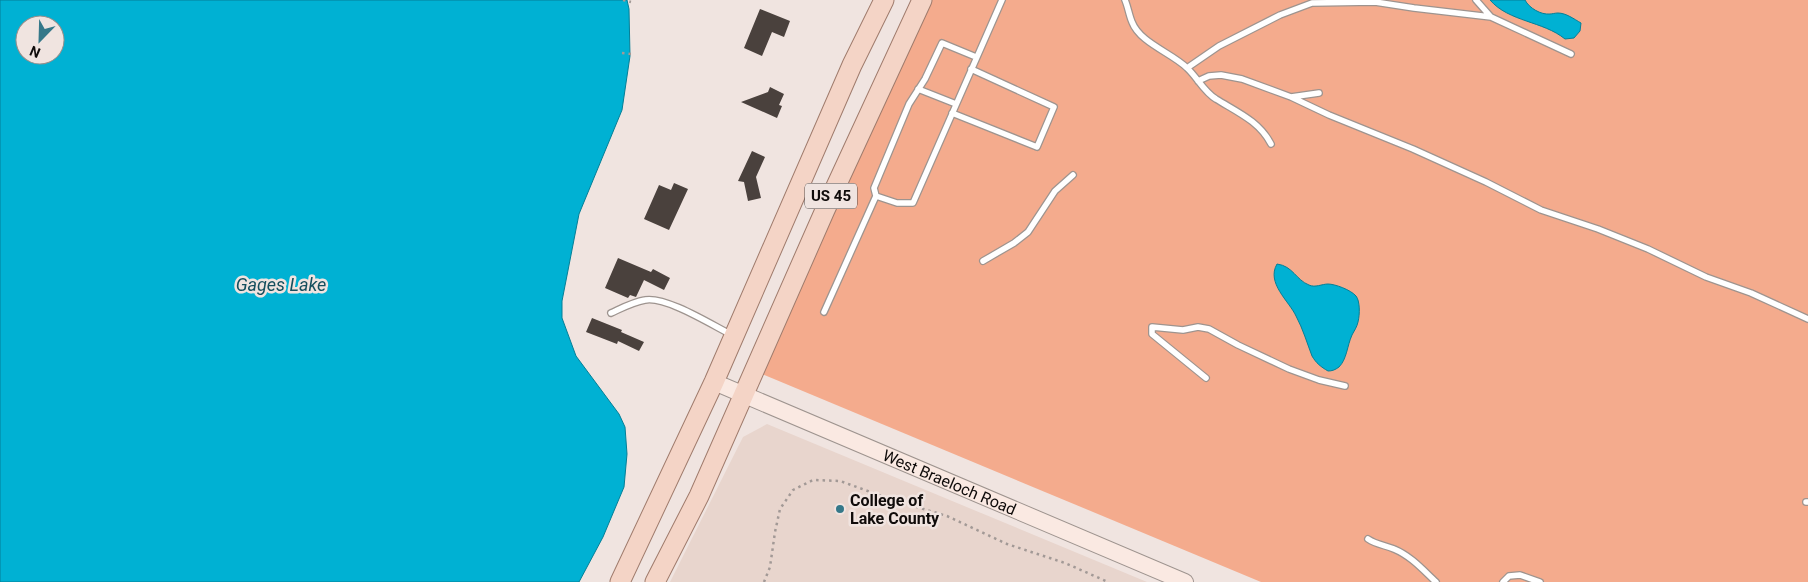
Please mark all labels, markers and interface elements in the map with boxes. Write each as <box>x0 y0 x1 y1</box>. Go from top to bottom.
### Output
north arrow <box>15 15 65 65</box>
text: N <box>27 43 43 61</box>
road number: US 45 <box>805 184 857 208</box>
water label: Gages Lake <box>236 274 326 295</box>
street label: West Braeloch Road <box>880 446 1019 519</box>
place label: College of Lake County <box>850 491 940 528</box>
marker: College of Lake County <box>834 503 846 515</box>

